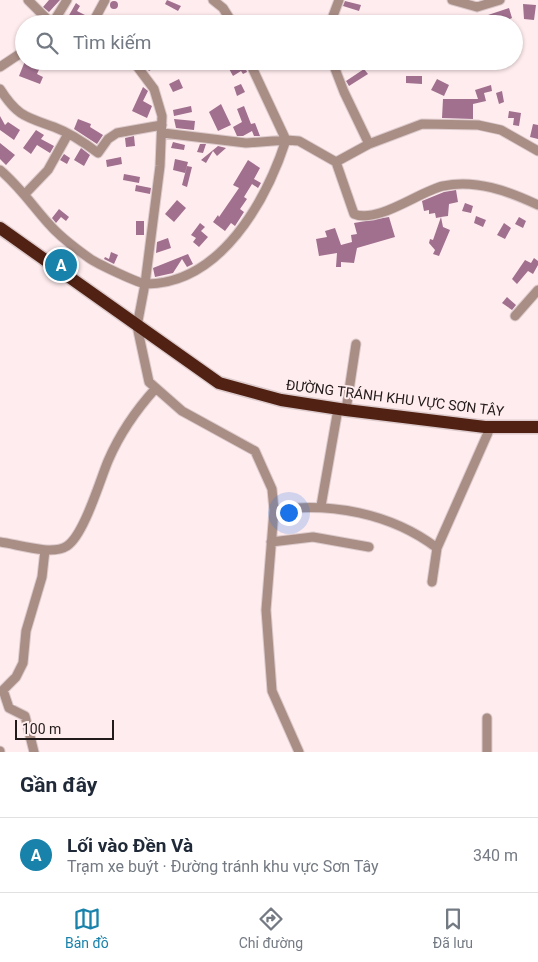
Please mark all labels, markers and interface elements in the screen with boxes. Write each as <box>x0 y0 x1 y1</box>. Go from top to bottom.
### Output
search box <box>15 15 523 70</box>
icon: search <box>33 29 61 57</box>
text: Tìm kiếm <box>73 31 151 54</box>
pin: A <box>45 246 77 284</box>
street label: ĐƯỜNG TRÁNH KHU VỰC SƠN TÂY <box>285 376 506 419</box>
your location <box>276 500 302 526</box>
scale bar <box>15 717 114 740</box>
text: 100 m <box>22 721 61 737</box>
text: Gần đây <box>20 773 97 797</box>
text: Lối vào Đền Và <box>67 834 193 857</box>
text: A <box>31 846 41 865</box>
text: 340 m <box>473 846 518 865</box>
text: Trạm xe buýt · Đường tránh khu vực Sơn Tây <box>67 857 379 876</box>
tab: Bản đồ <box>65 905 109 951</box>
tab: Chỉ đường <box>239 905 303 951</box>
tab: Đã lưu <box>433 905 473 951</box>

